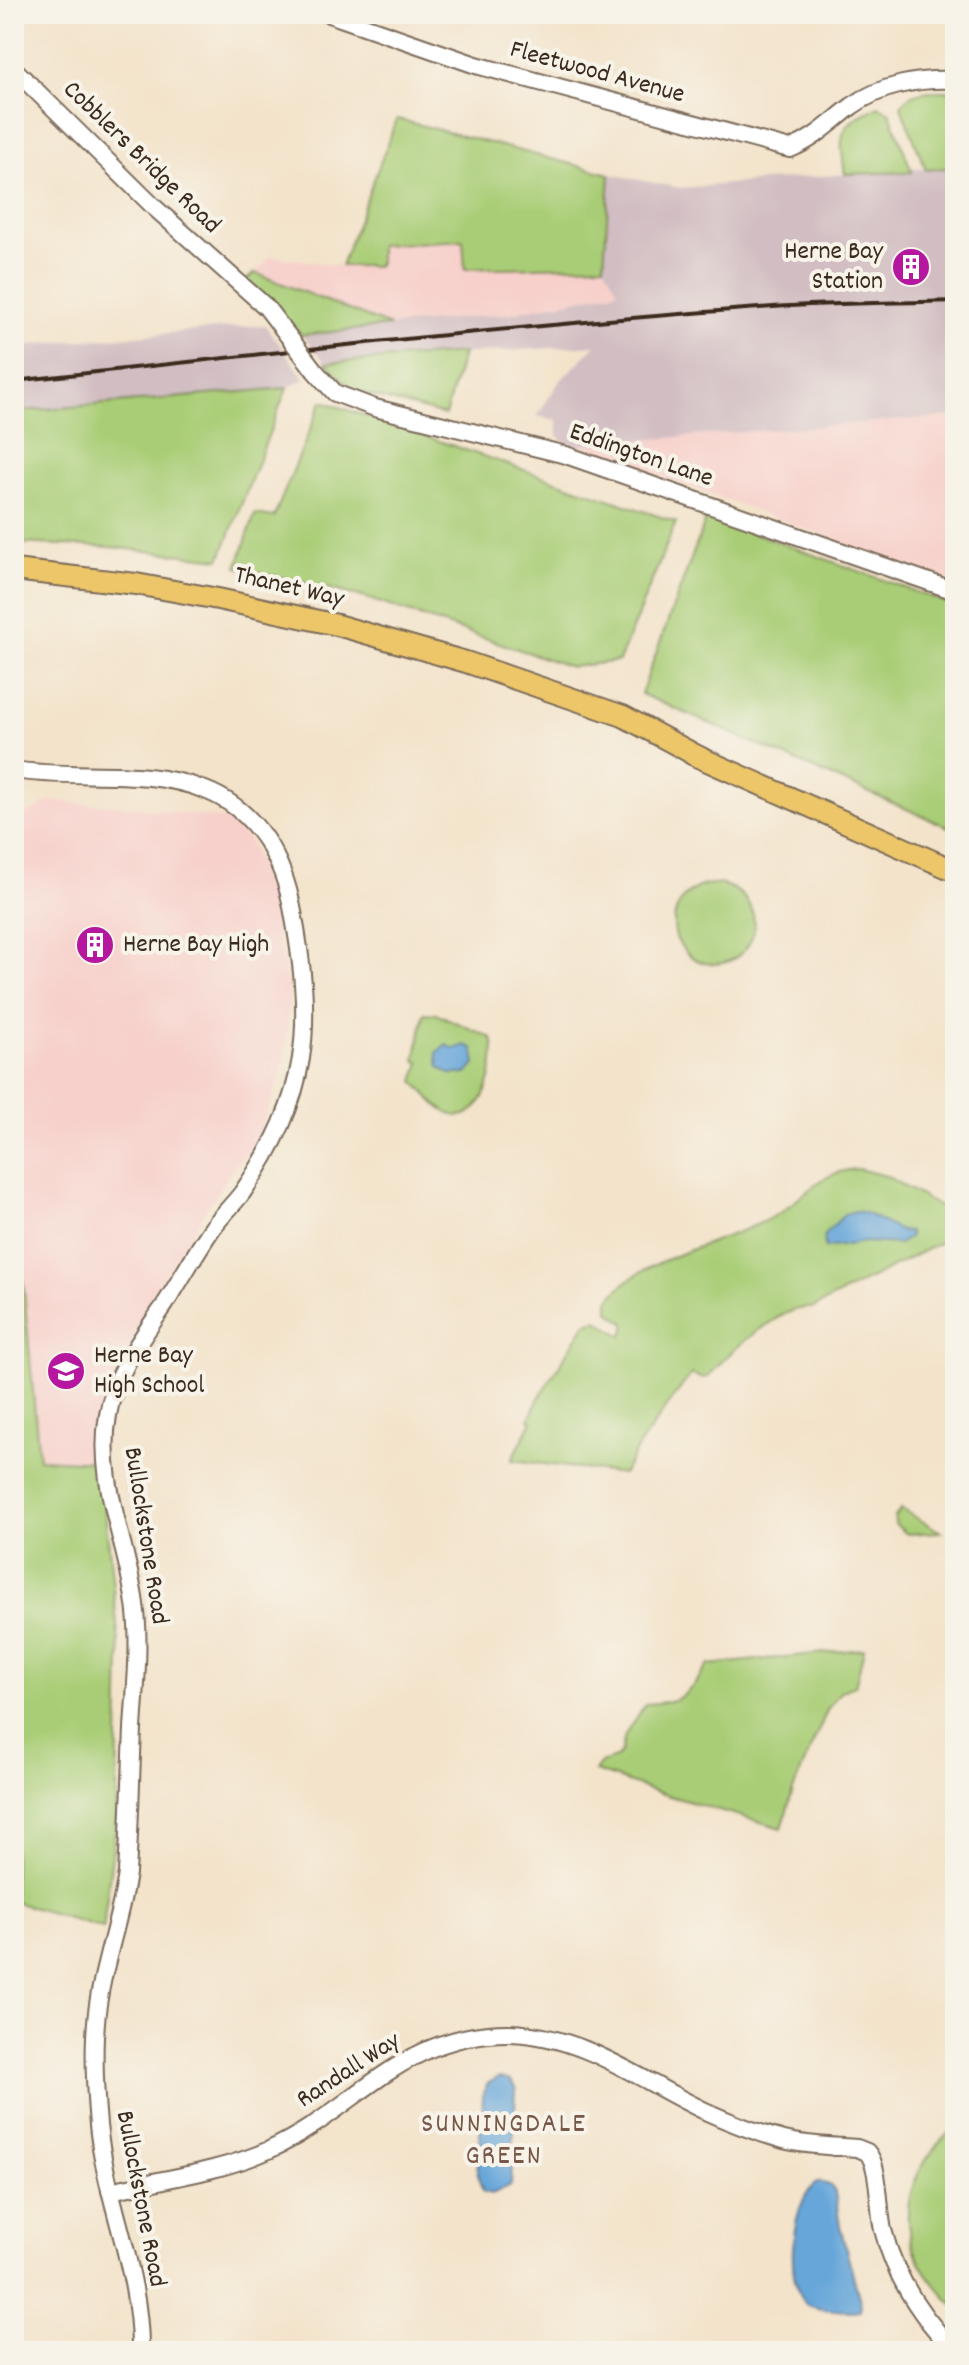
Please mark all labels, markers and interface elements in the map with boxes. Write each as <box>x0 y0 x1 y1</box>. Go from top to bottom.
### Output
street label: Fleetwood Avenue <box>506 32 688 114</box>
street label: Cobblers Bridge Road <box>54 73 228 243</box>
place label: Herne Bay Station <box>784 234 883 301</box>
building icon: Herne Bay Station <box>890 246 932 288</box>
street label: Eddington Lane <box>564 414 718 498</box>
street label: Thanet Way <box>231 557 348 619</box>
building icon: Herne Bay High <box>74 924 116 966</box>
place label: Herne Bay High <box>123 927 269 964</box>
place label: Herne Bay High School <box>94 1338 204 1405</box>
school or university icon: Herne Bay High School <box>45 1350 87 1392</box>
street label: Bullockstone Road <box>113 1445 177 1627</box>
street label: Randall Way <box>290 2023 409 2118</box>
district label: SUNNINGDALE GREEN <box>421 2106 587 2178</box>
street label: Bullockstone Road <box>105 2108 175 2290</box>

